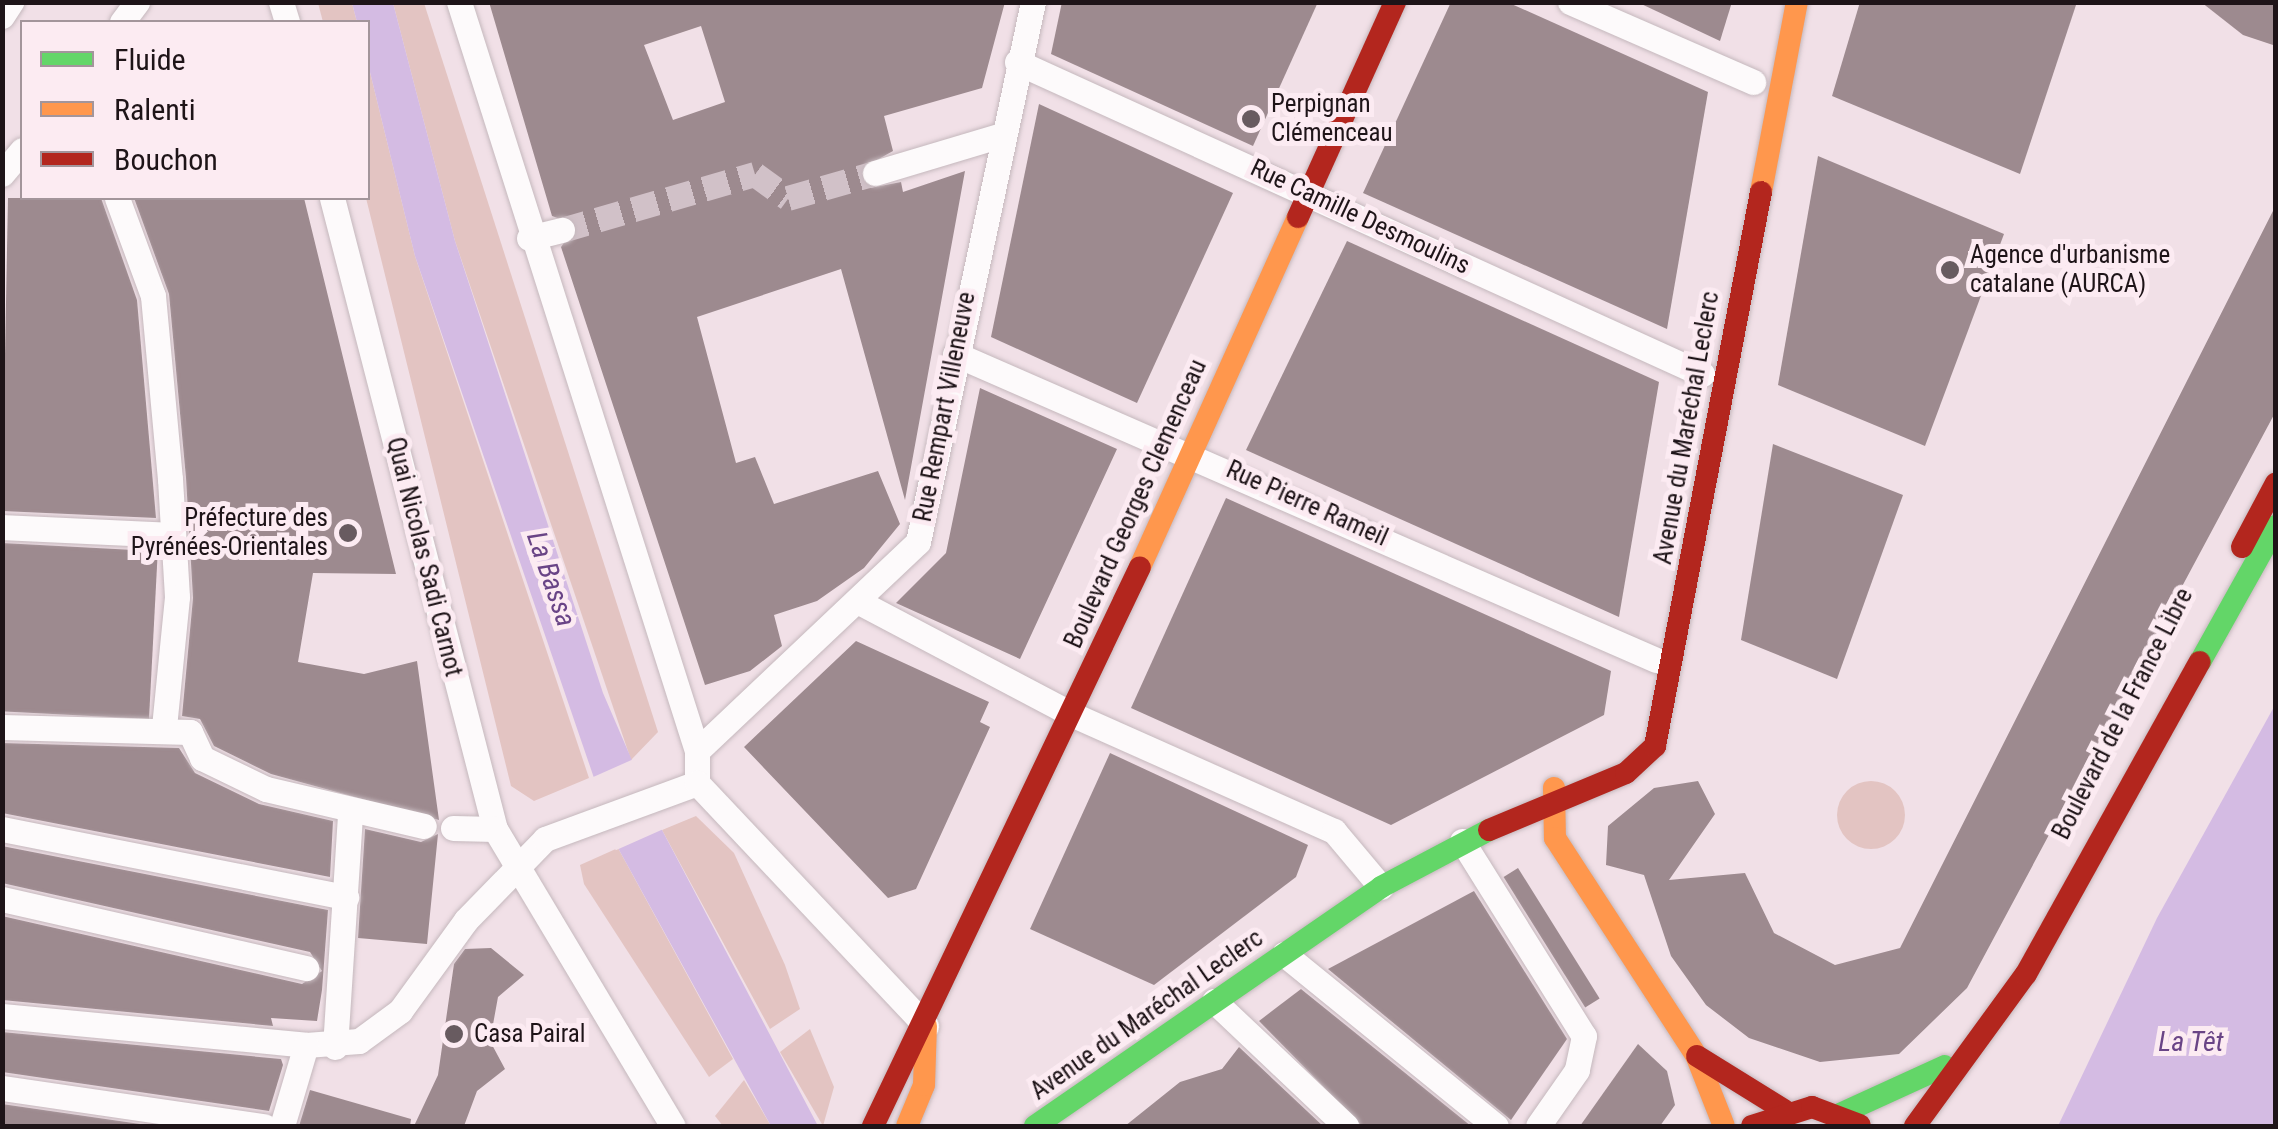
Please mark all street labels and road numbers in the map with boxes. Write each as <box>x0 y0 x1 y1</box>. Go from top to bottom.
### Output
street label: Rue Camille Desmoulins <box>1246 153 1474 281</box>
street label: Avenue du Maréchal Leclerc <box>1648 289 1726 567</box>
street label: Rue Rempart Villeneuve <box>908 290 982 524</box>
street label: Boulevard Georges Clemenceau <box>1059 355 1213 653</box>
street label: Quai Nicolas Sadi Carnot <box>380 434 468 680</box>
street label: Rue Pierre Rameil <box>1221 455 1393 553</box>
street label: Boulevard de la France Libre <box>2047 583 2199 845</box>
street label: Avenue du Maréchal Leclerc <box>1025 923 1269 1107</box>

